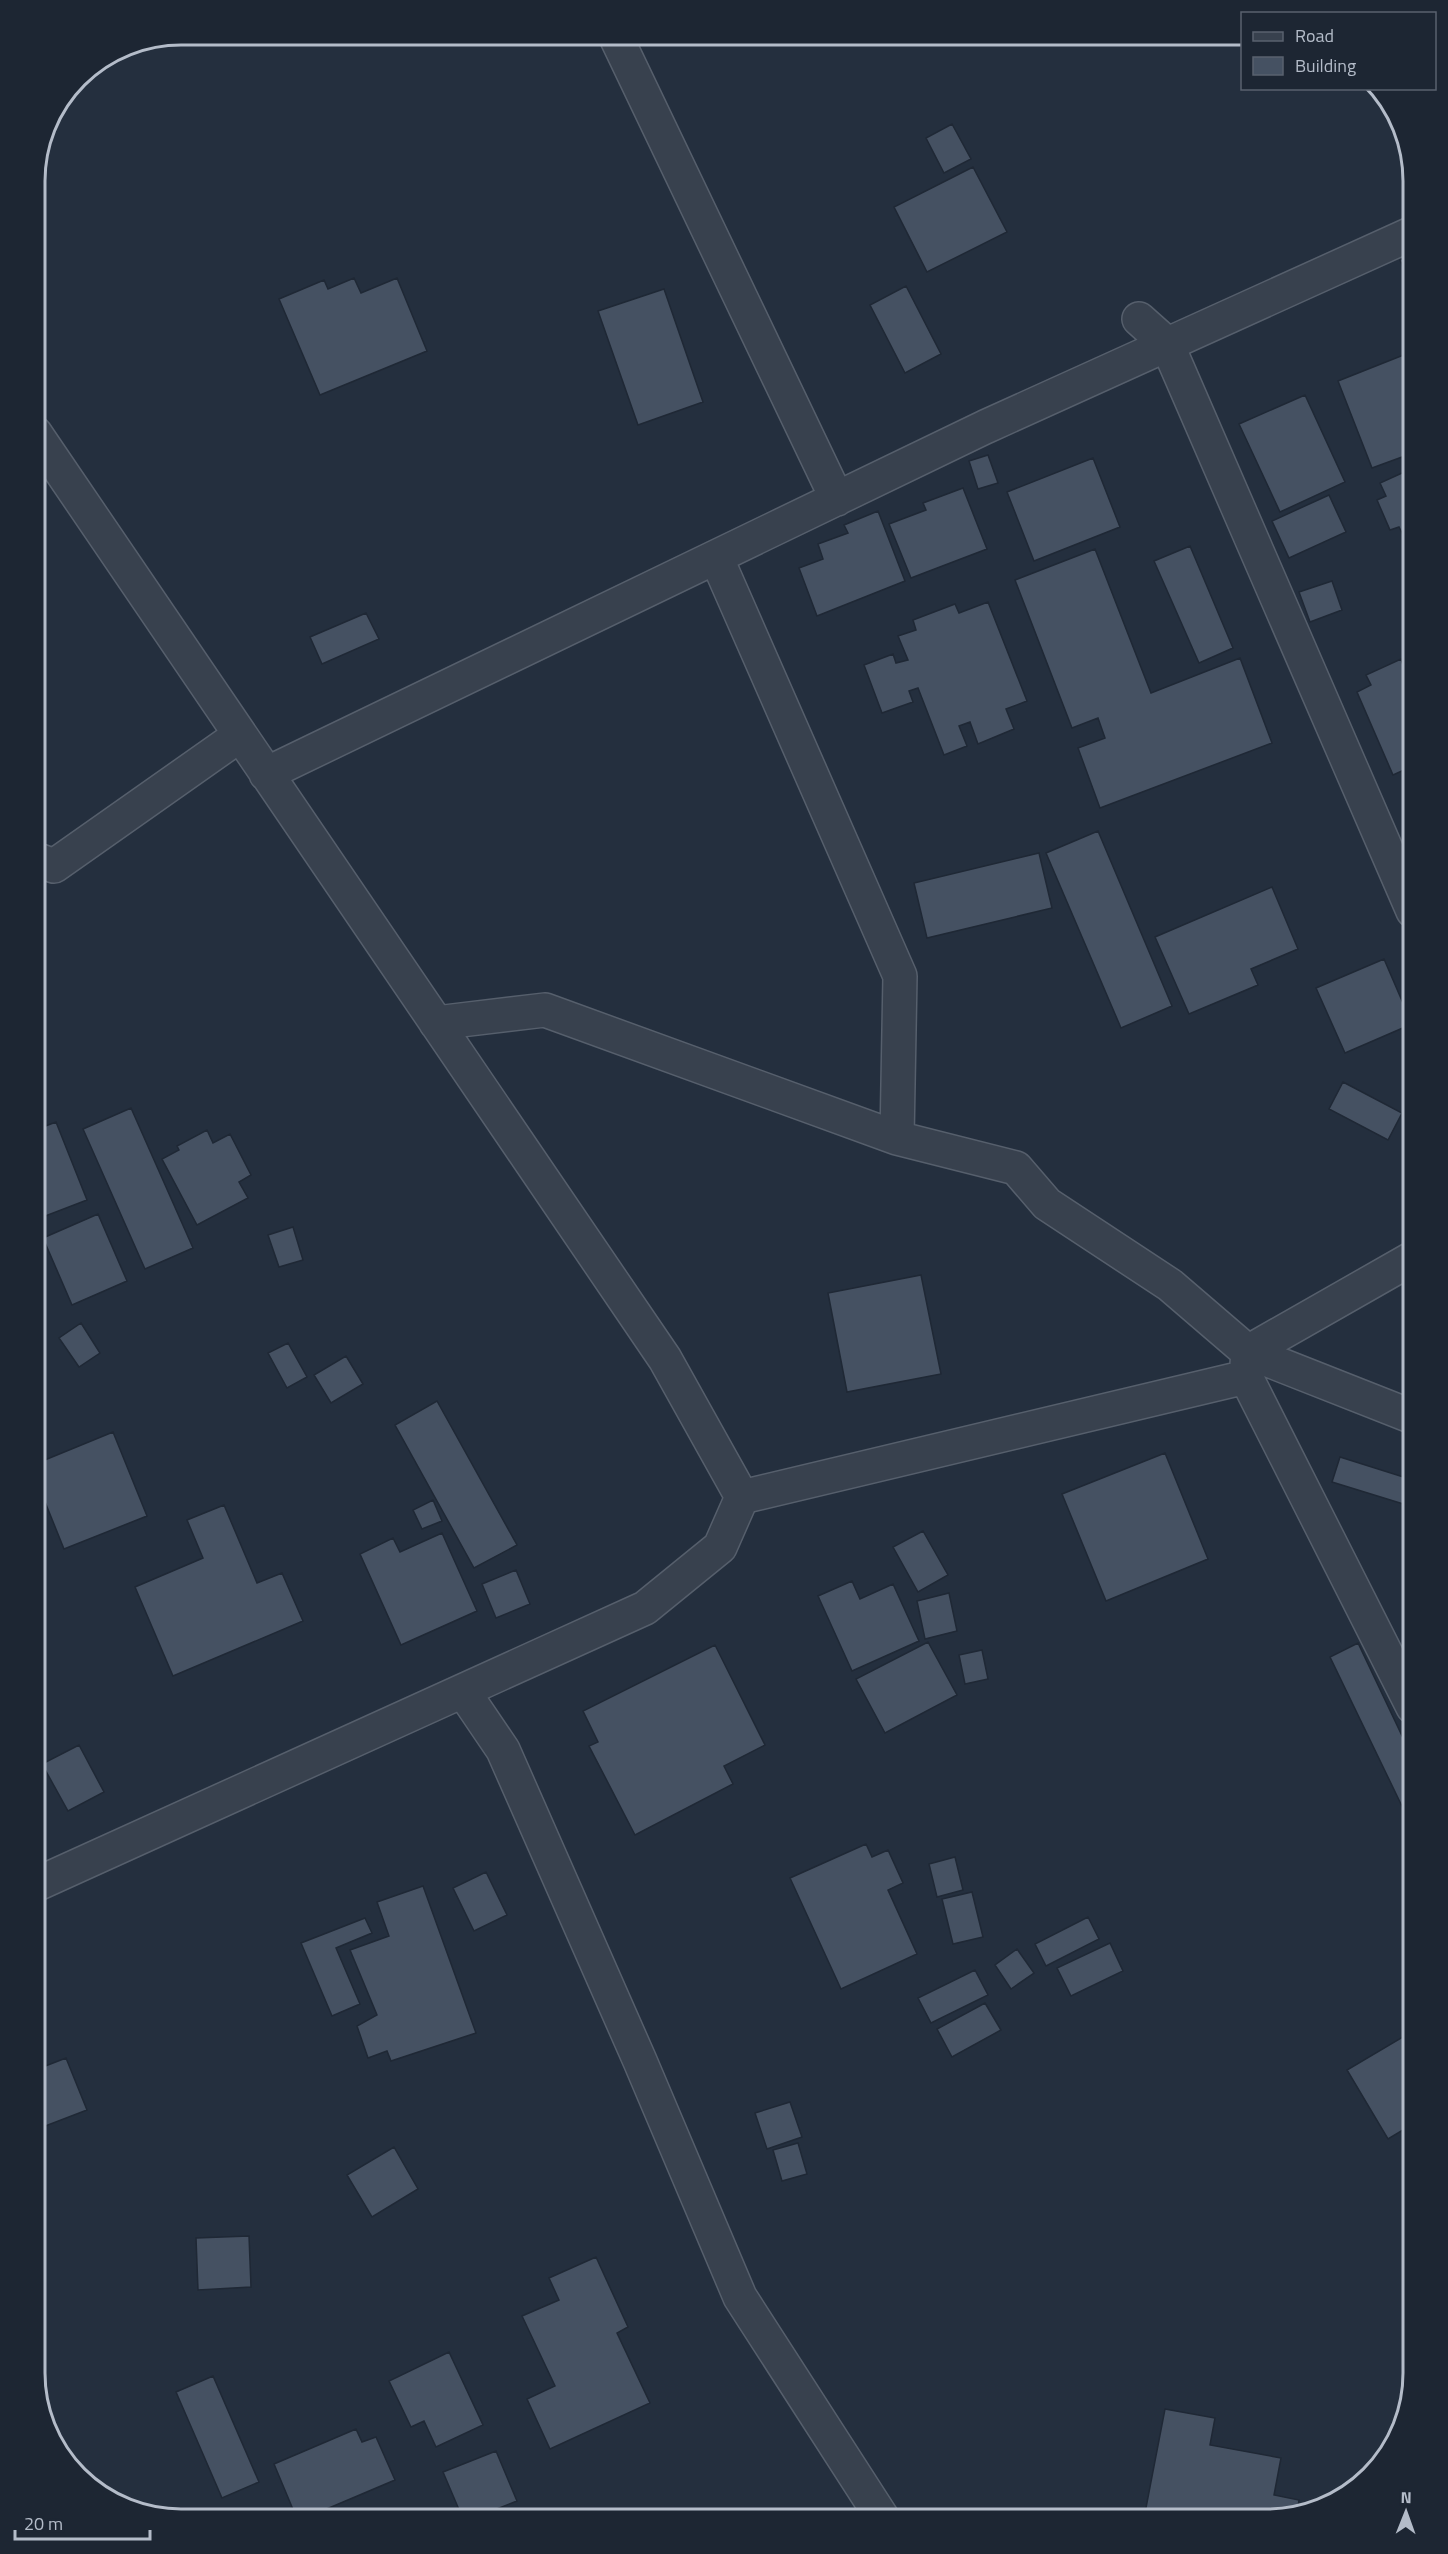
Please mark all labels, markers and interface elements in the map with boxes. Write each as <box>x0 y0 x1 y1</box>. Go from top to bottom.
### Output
legend <box>1241 12 1436 90</box>
text: Road <box>1295 22 1334 49</box>
text: Building <box>1295 52 1356 79</box>
north arrow <box>1376 2482 1436 2542</box>
text: N <box>1401 2485 1412 2509</box>
scale bar <box>15 2503 150 2541</box>
text: 20 m <box>24 2510 63 2537</box>

